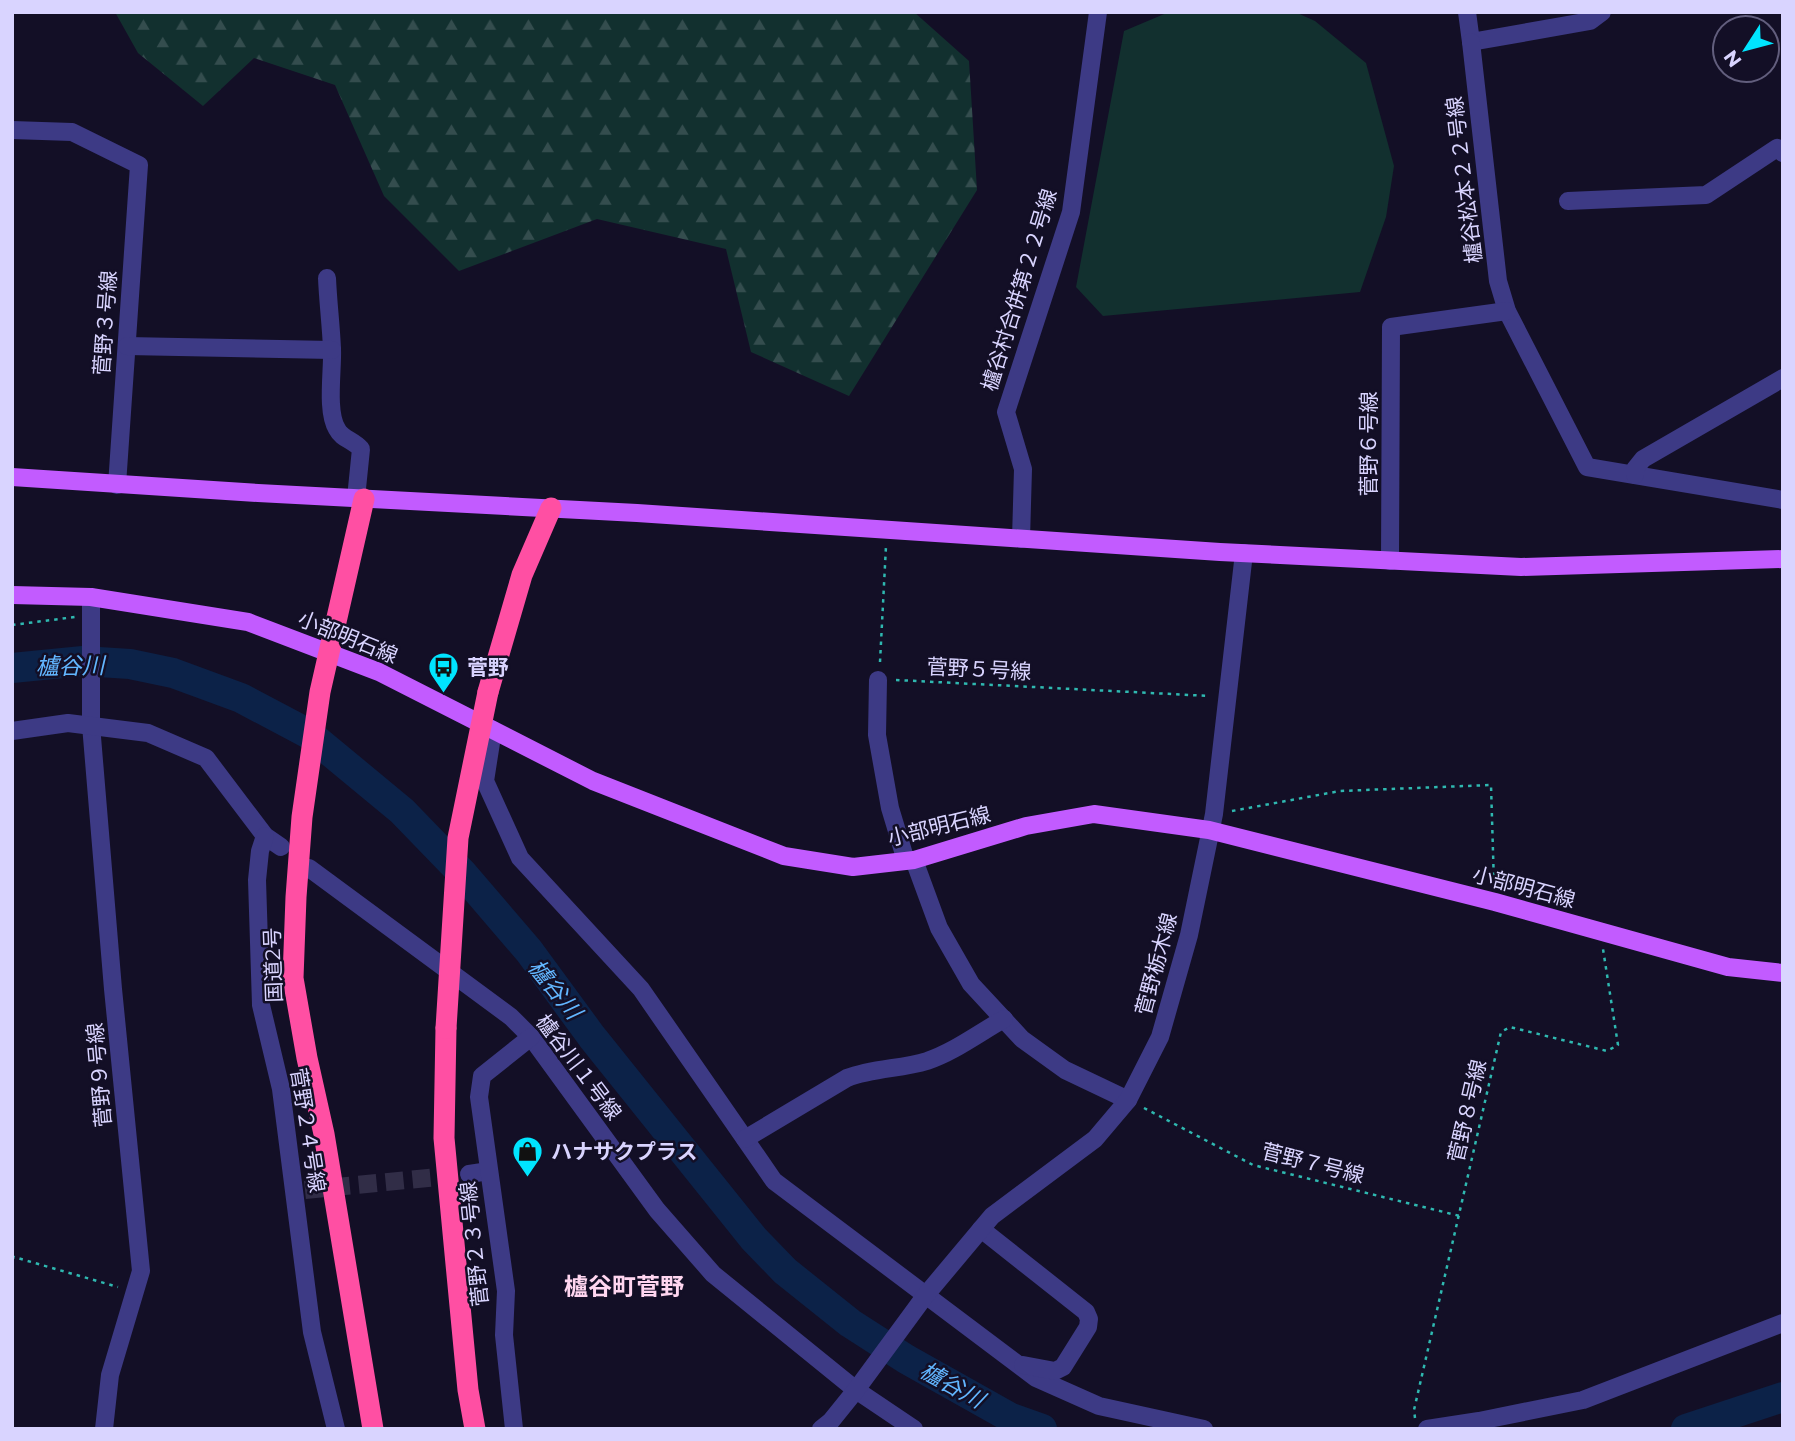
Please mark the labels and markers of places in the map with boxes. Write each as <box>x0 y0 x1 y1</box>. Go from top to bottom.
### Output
bus stop icon: 菅野 <box>427 650 461 694</box>
place label: 菅野 <box>467 655 509 680</box>
shop icon: ハナサクプラス <box>511 1134 545 1178</box>
place label: ハナサクプラス <box>551 1139 698 1164</box>

